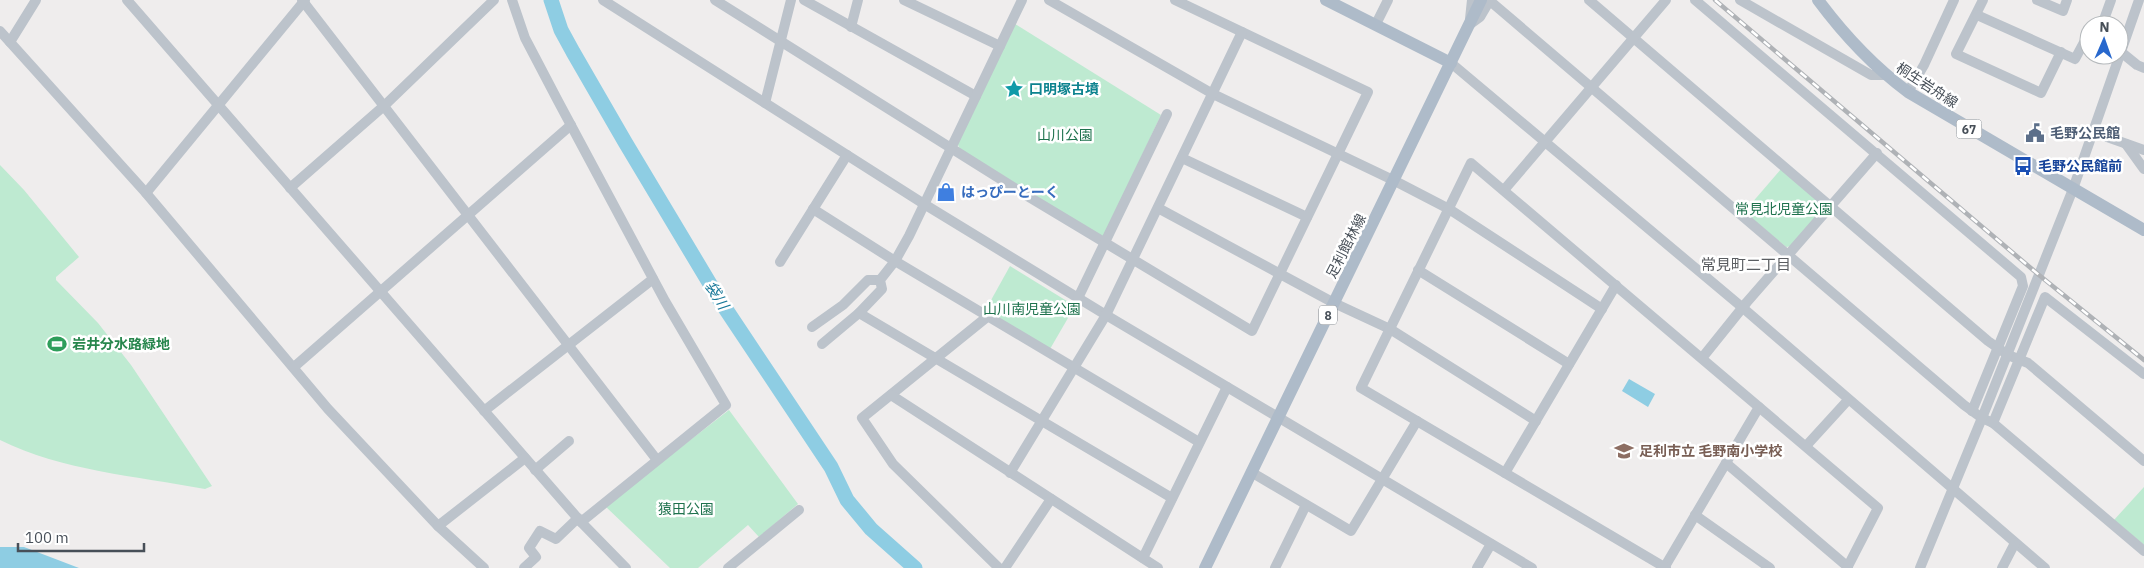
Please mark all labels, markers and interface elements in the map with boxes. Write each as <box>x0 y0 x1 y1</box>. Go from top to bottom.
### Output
north arrow <box>2079 15 2129 65</box>
text: N <box>2099 18 2110 36</box>
street label: 桐生岩舟線 <box>1893 58 1961 112</box>
place icon: 口明塚古墳 <box>1003 78 1025 100</box>
place label: 口明塚古墳 <box>1029 80 1099 98</box>
road number: 67 <box>1956 120 1982 138</box>
public building icon: 毛野公民館 <box>2024 122 2046 144</box>
place label: 毛野公民館 <box>2050 124 2120 142</box>
park label: 山川公園 <box>1037 126 1093 144</box>
bus stop icon: 毛野公民館前 <box>2012 155 2034 177</box>
place label: 毛野公民館前 <box>2038 157 2122 175</box>
shop icon: はっぴーとーく <box>935 181 957 203</box>
place label: はっぴーとーく <box>961 183 1059 201</box>
park label: 常見北児童公園 <box>1735 200 1833 218</box>
street label: 足利館林線 <box>1322 211 1370 281</box>
district label: 常見町二丁目 <box>1701 255 1791 274</box>
water label: 袋川 <box>701 277 734 314</box>
park label: 山川南児童公園 <box>983 300 1081 318</box>
road number: 8 <box>1319 306 1337 324</box>
sports icon: 岩井分水路緑地 <box>46 333 68 355</box>
place label: 岩井分水路緑地 <box>72 335 170 353</box>
school or university icon: 足利市立 毛野南小学校 <box>1613 440 1635 462</box>
place label: 足利市立 毛野南小学校 <box>1639 442 1782 460</box>
park label: 猿田公園 <box>658 500 714 518</box>
scale bar <box>18 520 144 552</box>
text: 100 m <box>25 528 69 547</box>

